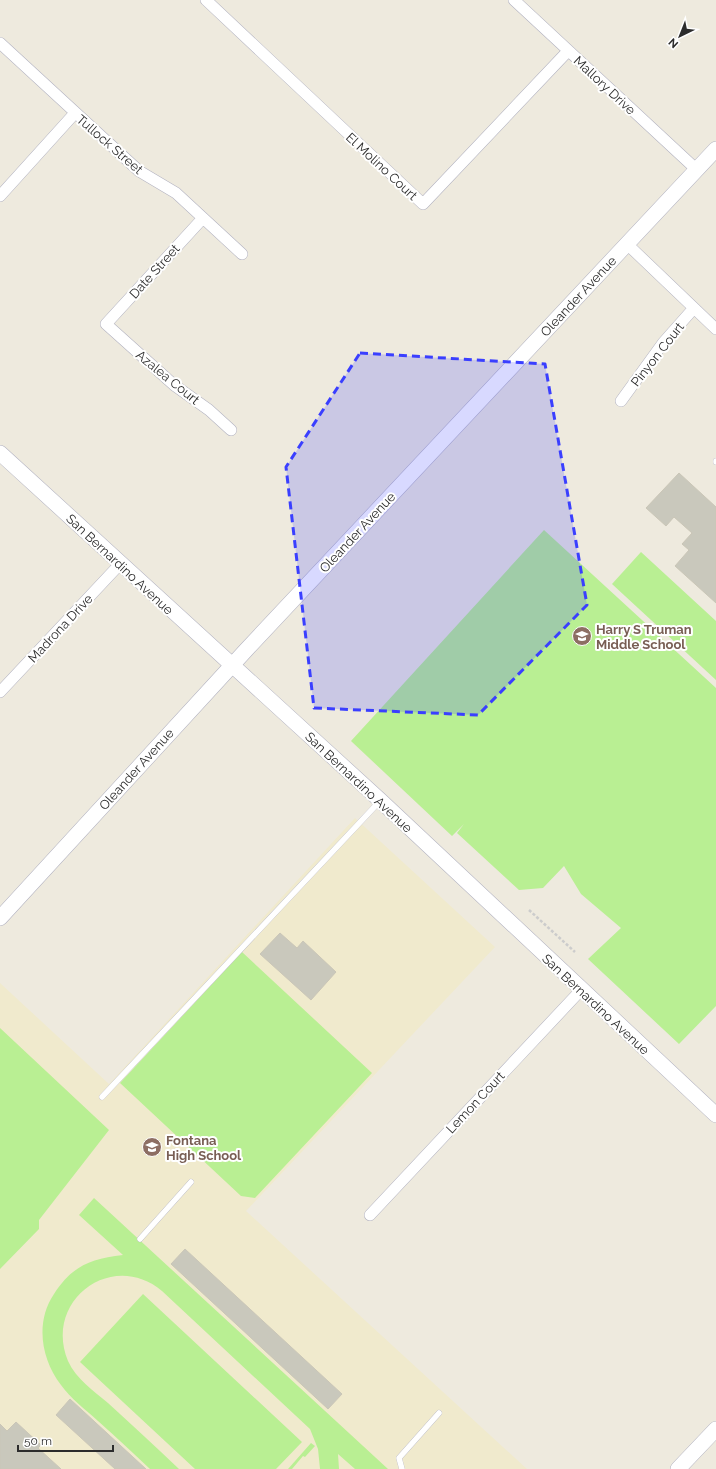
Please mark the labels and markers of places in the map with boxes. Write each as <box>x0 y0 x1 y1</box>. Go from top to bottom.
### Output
place label: Harry S Truman Middle School <box>596 622 692 652</box>
school or university icon: Harry S Truman Middle School <box>571 625 593 647</box>
place label: Fontana High School <box>166 1133 242 1163</box>
school or university icon: Fontana High School <box>141 1136 163 1158</box>

